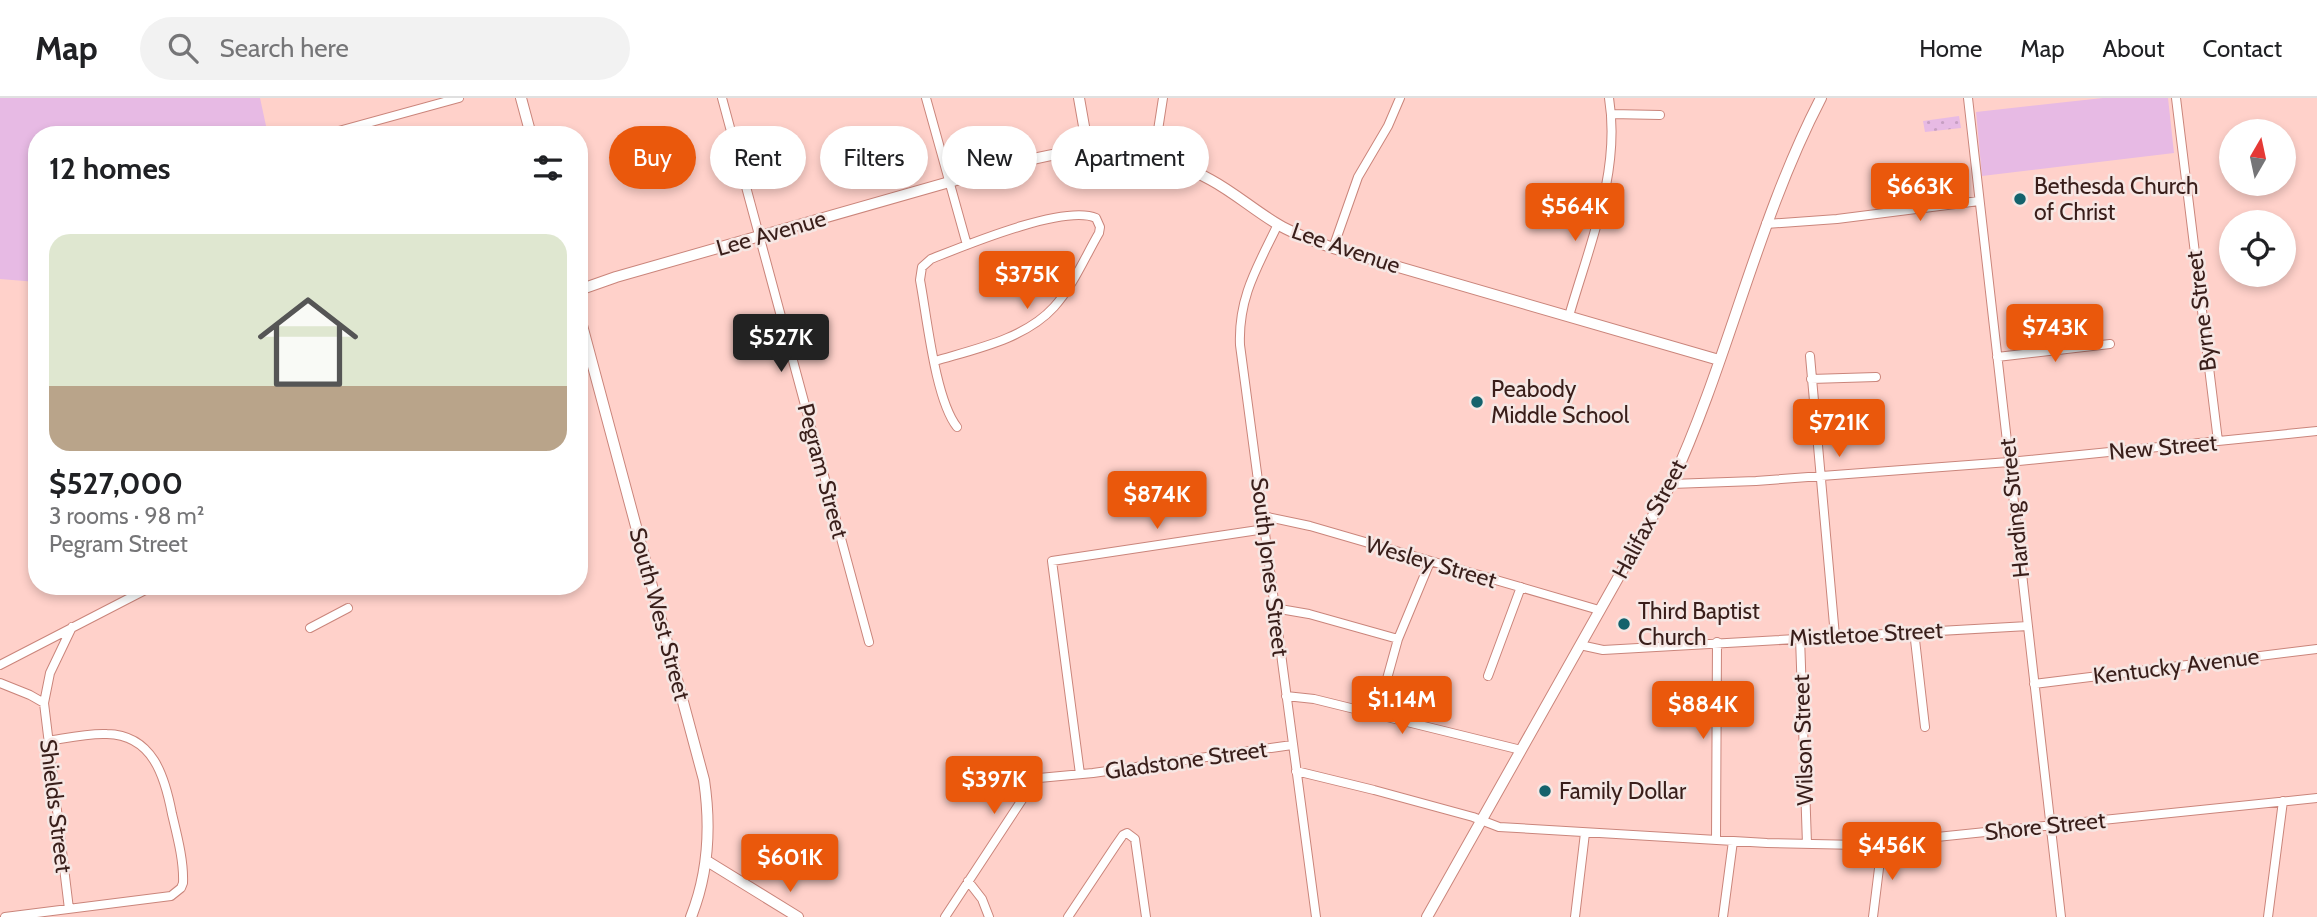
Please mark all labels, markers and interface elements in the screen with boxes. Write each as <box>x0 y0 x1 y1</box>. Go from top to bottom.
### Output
search box <box>140 17 630 80</box>
text: Map <box>35 28 98 68</box>
icon: search <box>164 29 202 67</box>
text: Search here <box>220 32 349 64</box>
text: Home <box>1919 34 1982 63</box>
text: Map <box>2020 34 2065 63</box>
text: About <box>2103 34 2165 63</box>
text: Contact <box>2203 34 2282 63</box>
north arrow <box>2219 119 2296 196</box>
map controls <box>2219 119 2296 287</box>
chip: Buy <box>609 126 696 189</box>
chip: Rent <box>710 126 806 189</box>
chip: Filters <box>820 126 928 189</box>
chip: New <box>942 126 1037 189</box>
chip: Apartment <box>1051 126 1209 189</box>
icon: filters <box>529 149 567 187</box>
text: 12 homes <box>49 150 171 187</box>
pin: $663K <box>1871 164 1969 223</box>
text: $663K <box>1887 172 1953 200</box>
place label: Bethesda Church of Christ <box>2034 172 2199 226</box>
pin: $564K <box>1526 184 1624 243</box>
marker: Bethesda Church of Christ <box>2012 191 2028 207</box>
text: $564K <box>1541 192 1609 220</box>
street label: Lee Avenue <box>713 204 829 262</box>
button: locate <box>2219 210 2296 287</box>
street label: Lee Avenue <box>1288 216 1404 280</box>
street label: Byrne Street <box>2180 249 2222 373</box>
pin: $375K <box>978 252 1076 311</box>
text: $375K <box>995 260 1059 288</box>
icon: home <box>245 279 371 405</box>
pin: $743K <box>2006 304 2104 364</box>
text: $743K <box>2022 313 2088 341</box>
pin: $527K <box>732 314 830 374</box>
text: $527K <box>749 323 813 351</box>
place label: Peabody Middle School <box>1491 375 1630 429</box>
marker: Peabody Middle School <box>1469 394 1485 410</box>
street label: Pegram Street <box>792 400 855 542</box>
pin: $721K <box>1790 400 1888 459</box>
text: $721K <box>1809 408 1869 436</box>
street label: New Street <box>2108 428 2219 466</box>
street label: Harding Street <box>1993 437 2035 579</box>
street label: Halifax Street <box>1606 454 1692 583</box>
text: $527,000 <box>49 465 183 502</box>
pin: $874K <box>1108 472 1206 531</box>
street label: South Jones Street <box>1245 476 1295 658</box>
text: $874K <box>1124 480 1190 508</box>
text: 3 rooms · 98 m² <box>49 502 204 530</box>
street label: South West Street <box>623 525 697 704</box>
text: Pegram Street <box>49 530 188 558</box>
street label: Wesley Street <box>1362 530 1500 594</box>
place label: Third Baptist Church <box>1638 597 1760 651</box>
marker: Third Baptist Church <box>1616 616 1632 632</box>
street label: Mistletoe Street <box>1788 616 1944 652</box>
street label: Kentucky Avenue <box>2091 642 2261 690</box>
street label: Wilson Street <box>1787 674 1819 806</box>
pin: $1.14M <box>1345 676 1459 736</box>
pin: $884K <box>1654 682 1752 741</box>
text: $1.14M <box>1368 685 1436 713</box>
text: $884K <box>1668 690 1738 718</box>
street label: Gladstone Street <box>1103 735 1269 785</box>
street label: Shields Street <box>34 738 78 875</box>
pin: $397K <box>945 756 1043 816</box>
text: $397K <box>962 765 1026 793</box>
place label: Family Dollar <box>1559 777 1687 805</box>
marker: Family Dollar <box>1537 783 1553 799</box>
street label: Shore Street <box>1983 806 2107 846</box>
pin: $456K <box>1843 822 1941 882</box>
text: $456K <box>1858 831 1926 859</box>
pin: $601K <box>741 834 839 894</box>
text: $601K <box>757 843 823 871</box>

